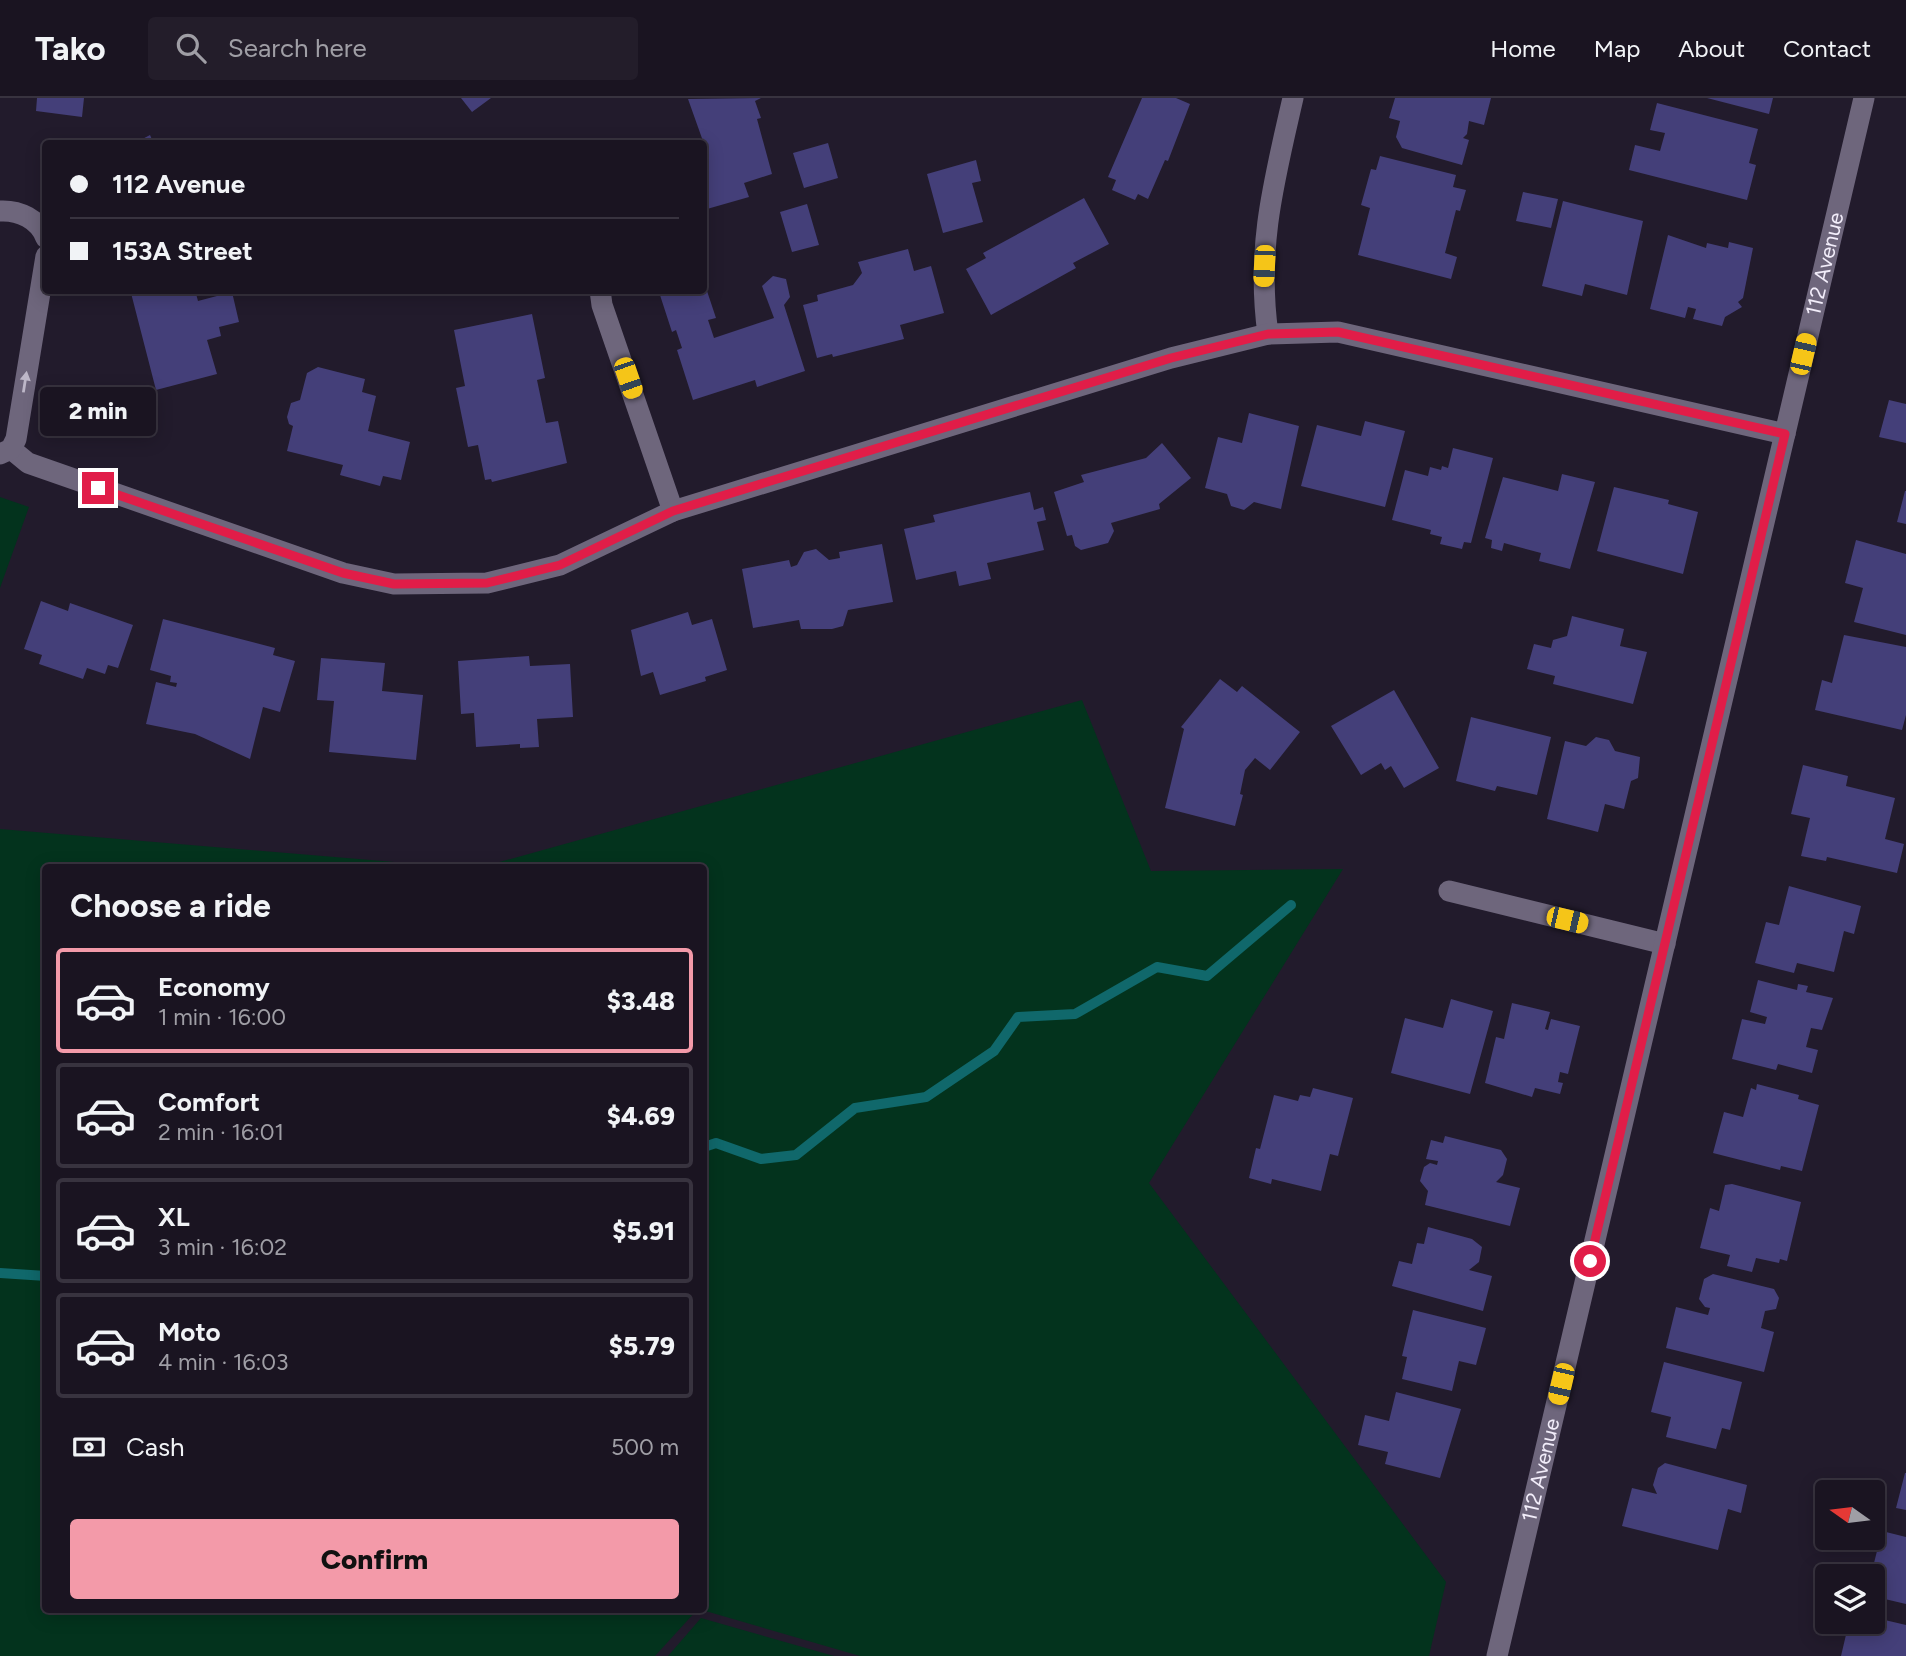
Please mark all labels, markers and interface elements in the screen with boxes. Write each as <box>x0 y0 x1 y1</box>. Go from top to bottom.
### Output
search box <box>148 17 638 80</box>
text: Tako <box>35 29 106 68</box>
icon: search <box>172 29 210 67</box>
text: Search here <box>228 32 367 64</box>
text: Home <box>1490 34 1556 63</box>
text: Map <box>1594 34 1640 63</box>
text: About <box>1678 34 1745 63</box>
text: Contact <box>1783 34 1871 63</box>
text: 112 Avenue <box>112 168 245 200</box>
street label: 112 Avenue <box>1800 210 1849 318</box>
text: 153A Street <box>112 235 253 267</box>
car <box>1253 244 1276 288</box>
car <box>1789 331 1818 377</box>
car <box>612 355 645 401</box>
one-way arrow <box>20 371 31 393</box>
callout: 2 min <box>40 386 156 436</box>
text: 2 min <box>69 397 127 425</box>
route end <box>82 472 114 504</box>
text: Choose a ride <box>70 887 271 925</box>
car <box>1545 905 1590 935</box>
icon: car <box>74 969 137 1032</box>
text: Economy <box>158 971 270 1003</box>
text: $3.48 <box>607 985 675 1017</box>
text: 1 min · 16:00 <box>158 1003 286 1031</box>
icon: car <box>74 1084 137 1147</box>
text: Comfort <box>158 1086 260 1118</box>
text: $4.69 <box>607 1100 675 1132</box>
text: 2 min · 16:01 <box>158 1118 284 1146</box>
icon: car <box>74 1199 137 1262</box>
text: XL <box>158 1201 190 1233</box>
text: $5.91 <box>612 1215 675 1247</box>
text: 3 min · 16:02 <box>158 1233 287 1261</box>
route start <box>1574 1245 1606 1277</box>
icon: car <box>74 1314 137 1377</box>
text: Moto <box>158 1316 221 1348</box>
text: $5.79 <box>609 1330 675 1362</box>
text: 4 min · 16:03 <box>158 1348 289 1376</box>
car <box>1547 1361 1576 1407</box>
street label: 112 Avenue <box>1516 1416 1565 1524</box>
icon: cash <box>70 1428 108 1466</box>
text: Cash <box>126 1431 185 1463</box>
text: 500 m <box>611 1433 679 1461</box>
north arrow <box>1815 1480 1885 1550</box>
map controls <box>1815 1480 1885 1634</box>
button: Confirm <box>70 1519 679 1599</box>
button: layers <box>1815 1564 1885 1634</box>

